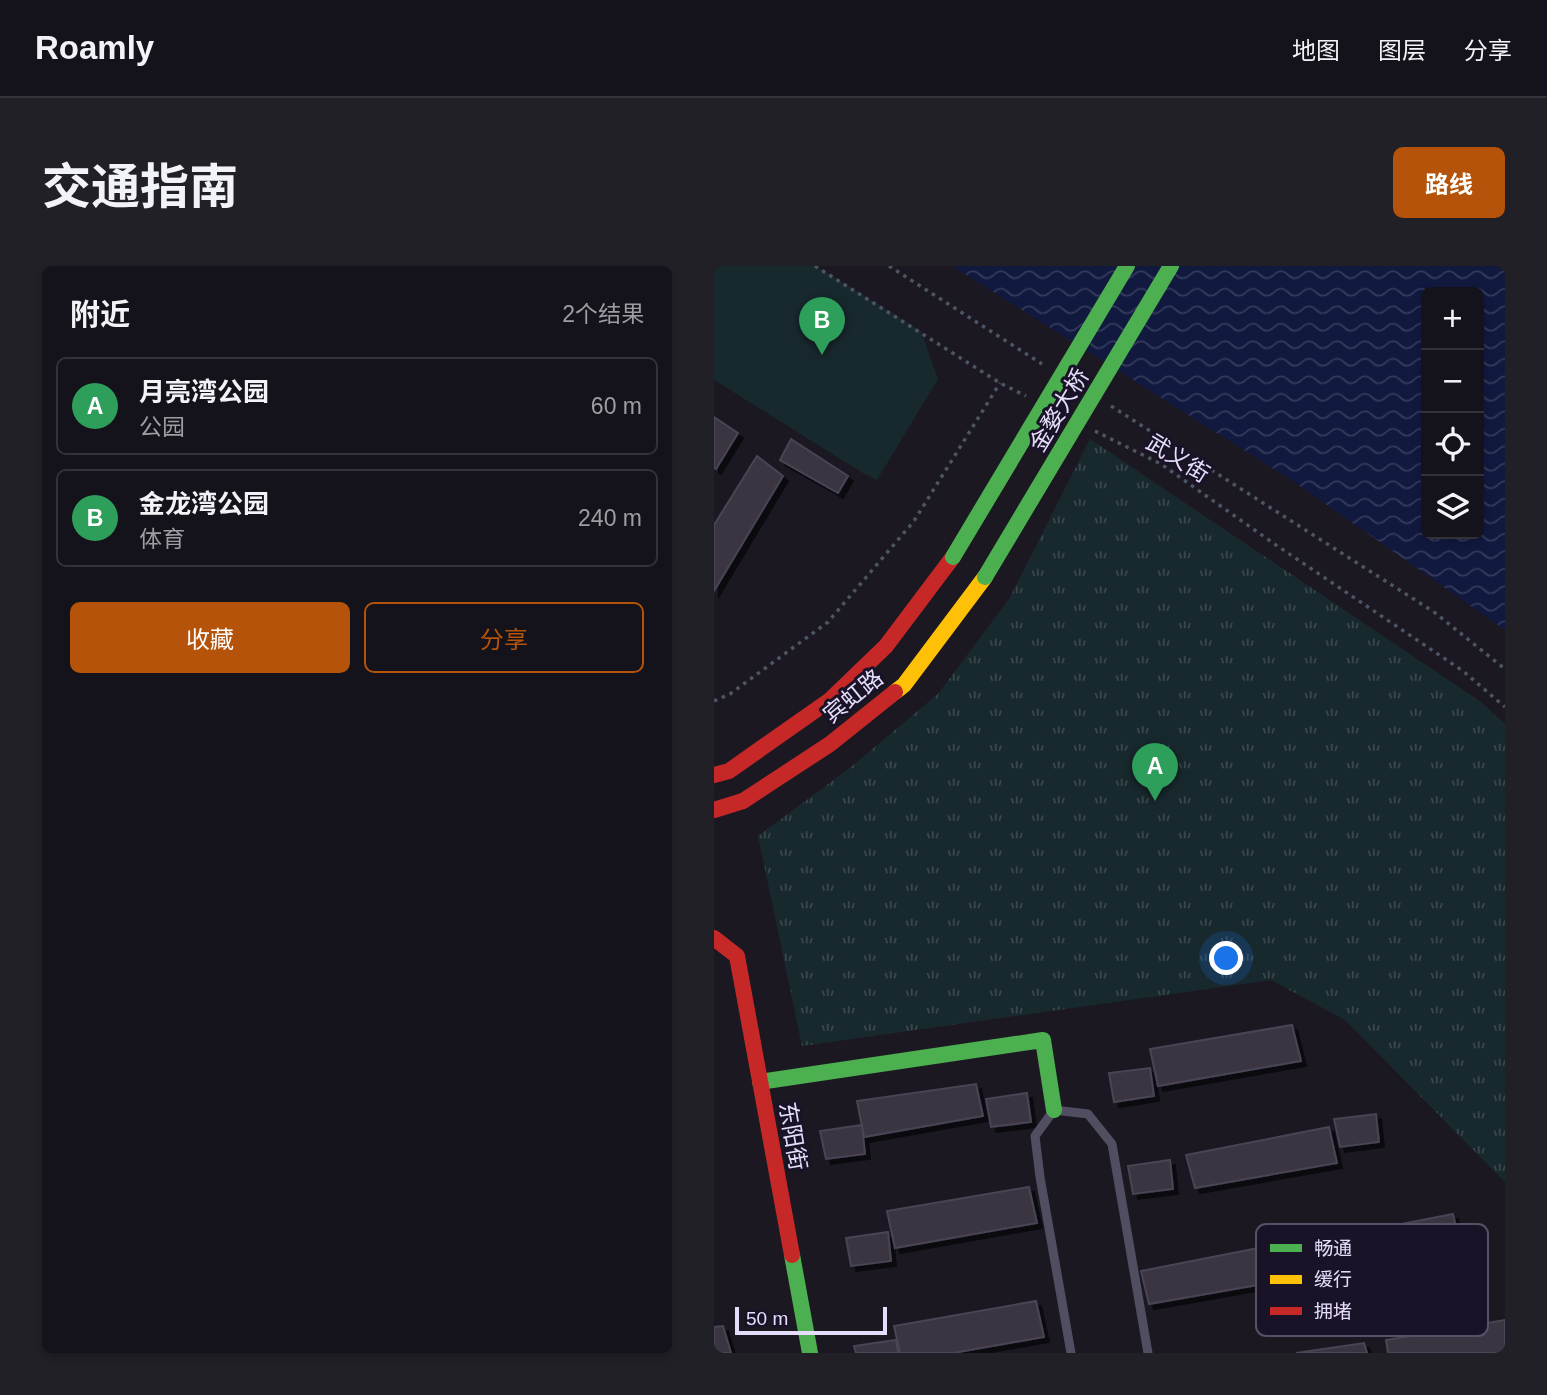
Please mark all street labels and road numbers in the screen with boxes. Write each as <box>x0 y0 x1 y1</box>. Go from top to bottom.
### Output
street label: 金婺大桥 <box>1024 364 1094 456</box>
street label: 武义街 <box>1142 429 1214 487</box>
street label: 宾虹路 <box>818 664 888 728</box>
street label: 东阳街 <box>774 1100 812 1172</box>

